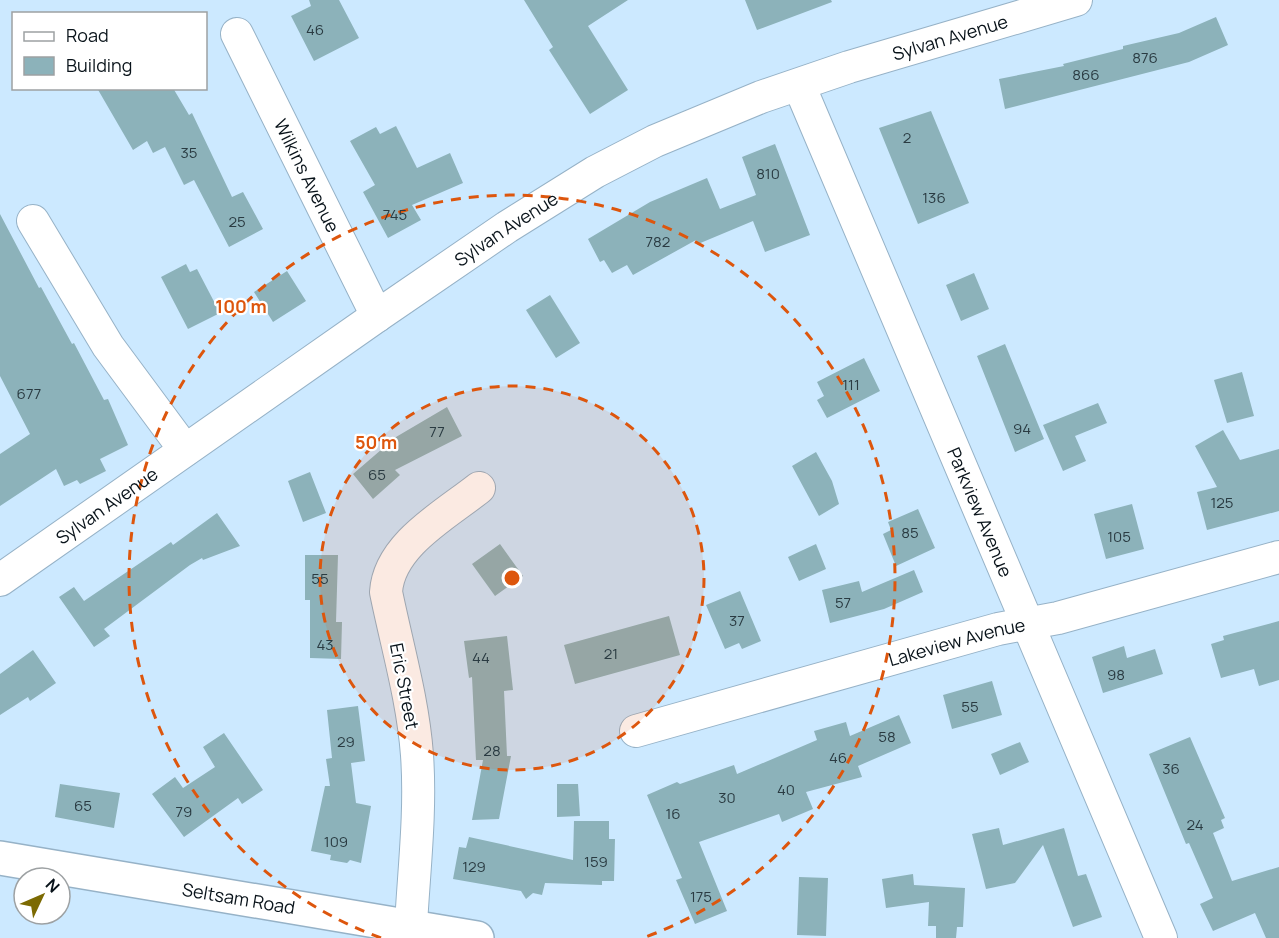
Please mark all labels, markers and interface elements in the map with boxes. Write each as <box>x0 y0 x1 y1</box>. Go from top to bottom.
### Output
street label: Sylvan Avenue <box>889 9 1010 66</box>
legend <box>12 12 207 90</box>
house number: 46 <box>306 19 324 40</box>
text: Road <box>66 23 109 47</box>
house number: 876 <box>1132 47 1158 68</box>
text: Building <box>66 53 132 77</box>
house number: 866 <box>1072 64 1100 85</box>
street label: Wilkins Avenue <box>269 115 345 236</box>
house number: 2 <box>903 127 911 148</box>
house number: 35 <box>181 142 197 163</box>
house number: 810 <box>756 163 780 184</box>
street label: Sylvan Avenue <box>450 186 562 272</box>
house number: 136 <box>922 187 946 208</box>
house number: 745 <box>383 204 407 225</box>
house number: 25 <box>228 211 246 232</box>
house number: 782 <box>646 231 670 252</box>
text: 100 m <box>215 294 267 318</box>
house number: 111 <box>842 374 860 395</box>
house number: 677 <box>17 383 41 404</box>
house number: 94 <box>1013 418 1031 439</box>
house number: 77 <box>429 421 445 442</box>
text: 50 m <box>355 430 397 454</box>
street label: Parkview Avenue <box>942 444 1018 581</box>
street label: Sylvan Avenue <box>51 461 162 549</box>
house number: 65 <box>368 464 386 485</box>
house number: 125 <box>1210 492 1234 513</box>
house number: 85 <box>901 522 919 543</box>
house number: 105 <box>1107 526 1131 547</box>
house number: 55 <box>311 568 329 589</box>
centre of rings <box>502 568 522 588</box>
house number: 57 <box>835 592 851 613</box>
house number: 37 <box>729 610 745 631</box>
street label: Lakeview Avenue <box>886 612 1027 671</box>
house number: 43 <box>316 634 334 655</box>
street label: Eric Street <box>385 641 425 731</box>
house number: 21 <box>604 643 618 664</box>
house number: 44 <box>472 647 490 668</box>
house number: 98 <box>1107 664 1125 685</box>
house number: 55 <box>961 696 979 717</box>
house number: 58 <box>878 726 896 747</box>
house number: 29 <box>337 731 355 752</box>
house number: 28 <box>483 740 501 761</box>
house number: 46 <box>829 747 847 768</box>
house number: 36 <box>1162 758 1180 779</box>
house number: 40 <box>777 779 795 800</box>
house number: 30 <box>718 787 736 808</box>
house number: 65 <box>74 795 92 816</box>
house number: 79 <box>176 801 192 822</box>
house number: 16 <box>665 803 681 824</box>
house number: 24 <box>1186 814 1204 835</box>
house number: 109 <box>324 831 348 852</box>
house number: 159 <box>584 851 608 872</box>
house number: 129 <box>462 856 486 877</box>
north arrow <box>12 866 72 926</box>
text: N <box>41 874 65 897</box>
street label: Seltsam Road <box>180 877 297 919</box>
house number: 175 <box>690 886 712 907</box>

